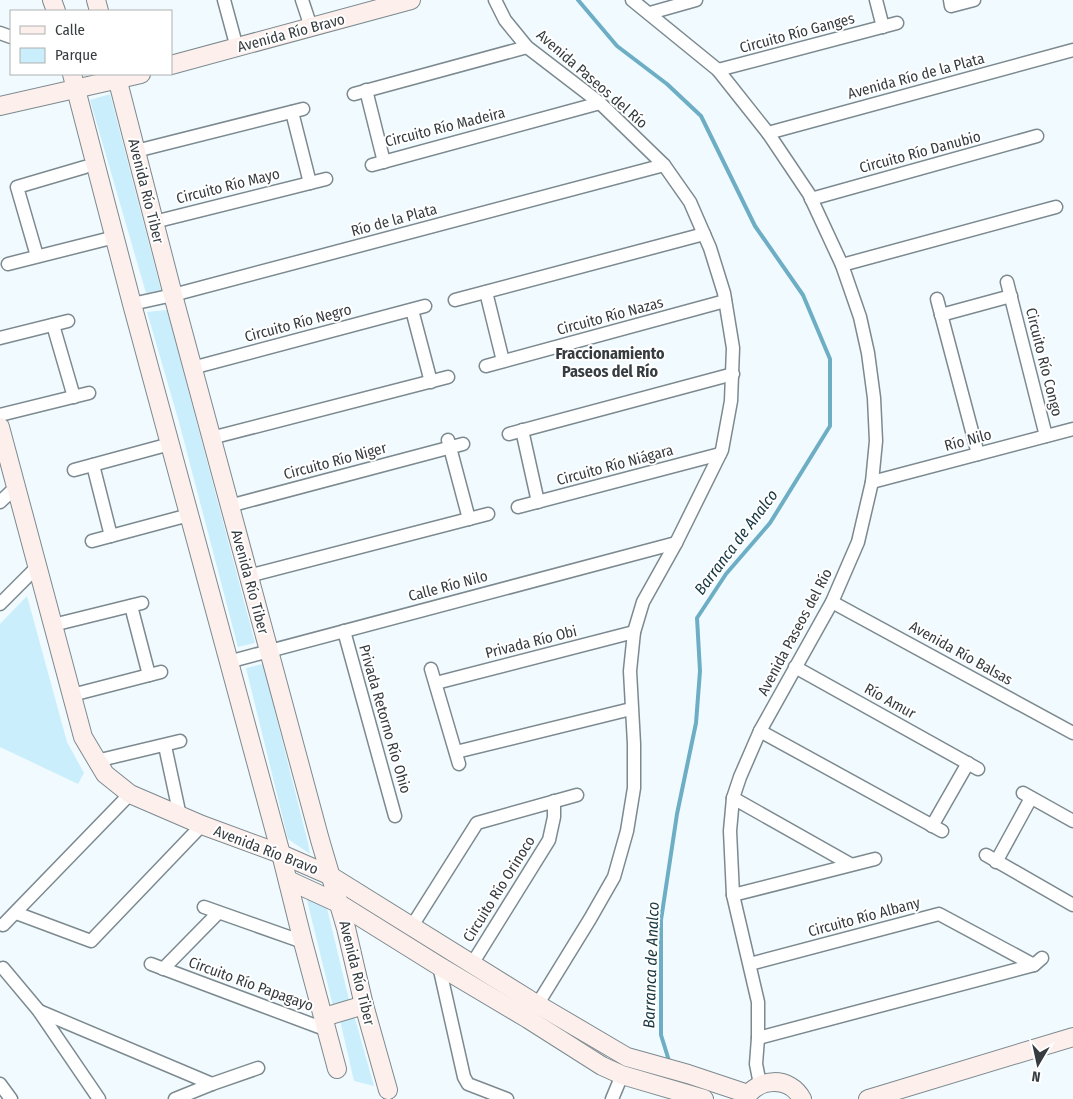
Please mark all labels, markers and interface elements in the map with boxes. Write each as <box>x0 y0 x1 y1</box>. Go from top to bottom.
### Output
street label: Circuito Río Ganges <box>738 9 856 57</box>
legend <box>10 10 172 75</box>
street label: Avenida Río Bravo <box>235 10 347 56</box>
text: Calle <box>55 21 85 39</box>
street label: Avenida Paseos del Río <box>533 26 651 132</box>
text: Parque <box>55 46 98 64</box>
street label: Avenida Río de la Plata <box>846 49 986 103</box>
street label: Circuito Río Madeira <box>383 103 507 151</box>
street label: Circuito Río Danubio <box>857 127 983 177</box>
street label: Avenida Río Tiber <box>124 137 168 246</box>
street label: Circuito Río Mayo <box>174 164 282 208</box>
street label: Río de la Plata <box>349 200 439 240</box>
street label: Circuito Río Nazas <box>555 293 665 339</box>
street label: Circuito Río Negro <box>243 300 353 346</box>
street label: Circuito Río Congo <box>1022 306 1066 418</box>
district label: Fraccionamiento Paseos del Río <box>555 344 665 381</box>
street label: Río Nilo <box>942 425 994 455</box>
street label: Circuito Río Niger <box>281 438 389 483</box>
street label: Circuito Río Niágara <box>555 441 675 489</box>
water label: Barranca de Analco <box>690 486 782 598</box>
street label: Avenida Río Tiber <box>227 528 273 637</box>
street label: Avenida Paseos del Río <box>754 565 836 699</box>
street label: Calle Río Nilo <box>406 567 490 605</box>
street label: Avenida Río Balsas <box>906 617 1016 689</box>
street label: Privada Río Obi <box>483 622 579 662</box>
street label: Privada Retorno Río Ohio <box>355 642 415 796</box>
street label: Río Amur <box>861 680 919 723</box>
street label: Avenida Río Bravo <box>211 822 321 878</box>
street label: Circuito Río Orinoco <box>459 832 539 945</box>
street label: Circuito Río Albany <box>806 893 922 941</box>
water label: Barranca de Analco <box>639 901 663 1029</box>
street label: Avenida Río Tiber <box>335 919 379 1028</box>
street label: Circuito Río Papagayo <box>186 953 316 1015</box>
north arrow <box>1013 1039 1063 1089</box>
text: N <box>1031 1067 1042 1085</box>

